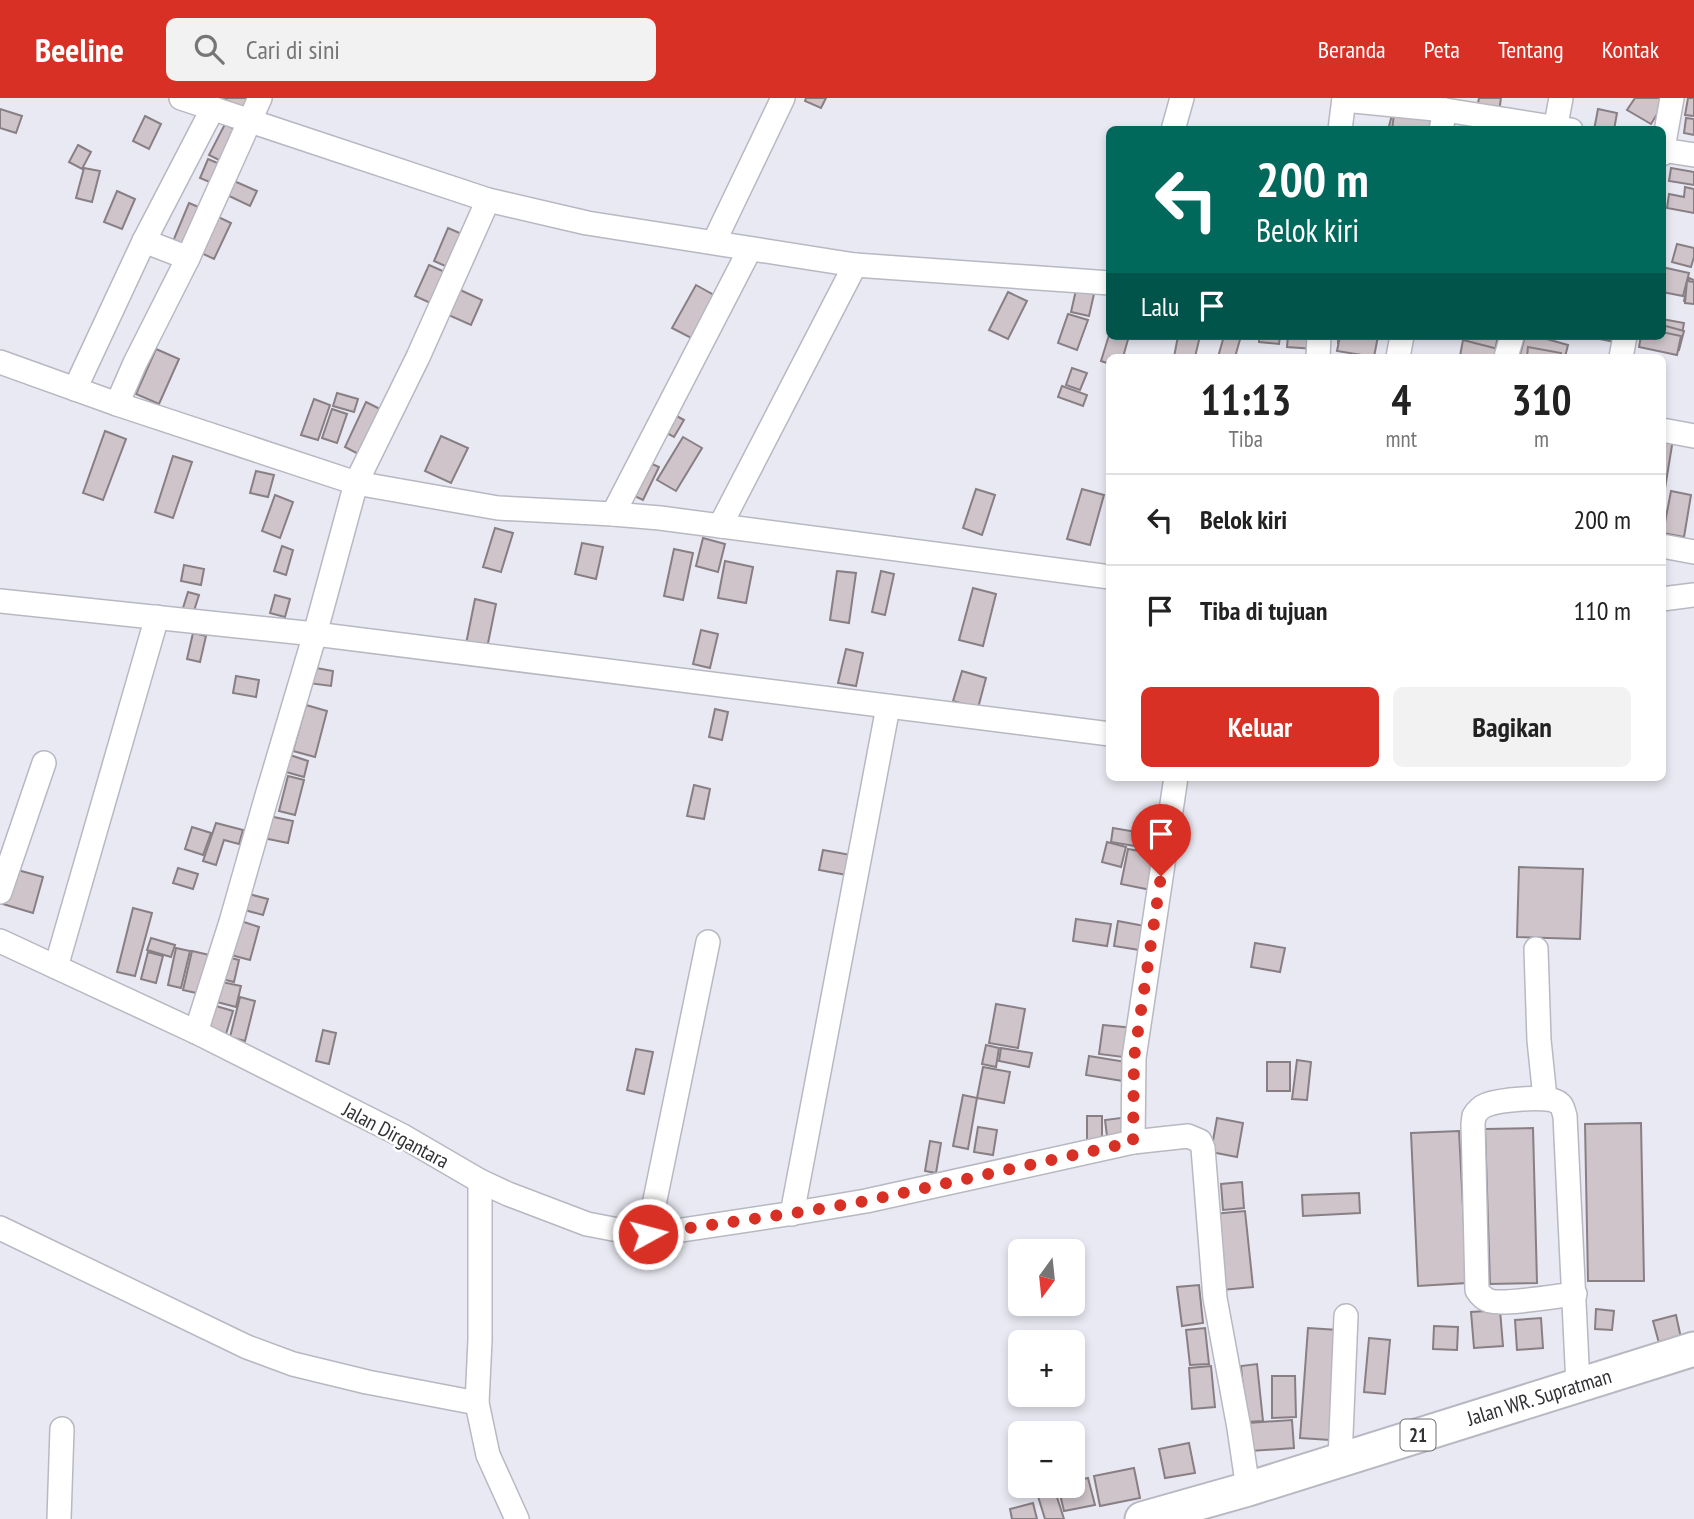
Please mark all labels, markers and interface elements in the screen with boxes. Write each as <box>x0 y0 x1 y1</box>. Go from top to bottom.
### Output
search box <box>166 18 656 81</box>
text: Beeline <box>35 28 124 71</box>
icon: search <box>190 30 228 68</box>
text: Cari di sini <box>246 33 340 66</box>
text: Beranda <box>1318 34 1386 65</box>
text: Peta <box>1424 34 1460 65</box>
text: Tentang <box>1498 34 1564 65</box>
text: Kontak <box>1602 34 1659 65</box>
text: 200 m <box>1256 147 1369 211</box>
icon: left <box>1141 154 1232 245</box>
text: Belok kiri <box>1256 209 1359 251</box>
icon: arrive <box>1193 287 1231 325</box>
text: Lalu <box>1141 290 1179 323</box>
text: 11:13 <box>1200 372 1291 427</box>
text: 4 <box>1391 372 1411 427</box>
text: 310 <box>1511 372 1572 427</box>
text: Tiba <box>1229 424 1263 453</box>
text: mnt <box>1386 424 1417 453</box>
text: m <box>1534 424 1549 453</box>
icon: left <box>1141 501 1179 539</box>
text: Belok kiri <box>1200 503 1287 536</box>
text: 200 m <box>1573 503 1631 536</box>
icon: arrive <box>1141 592 1179 630</box>
text: Tiba di tujuan <box>1200 594 1328 627</box>
text: 110 m <box>1573 594 1631 627</box>
button: Keluar <box>1141 687 1379 767</box>
button: Bagikan <box>1393 687 1631 767</box>
pin <box>1131 804 1191 876</box>
icon: arrive <box>1142 815 1180 853</box>
street label: Jalan Dirgantara <box>337 1095 454 1174</box>
position arrow <box>611 1197 685 1271</box>
north arrow <box>1008 1239 1085 1316</box>
map controls <box>1008 1239 1085 1498</box>
button: + <box>1008 1330 1085 1407</box>
street label: Jalan WR. Supratman <box>1463 1362 1614 1432</box>
road number: 21 <box>1400 1420 1436 1450</box>
button: − <box>1008 1421 1085 1498</box>

